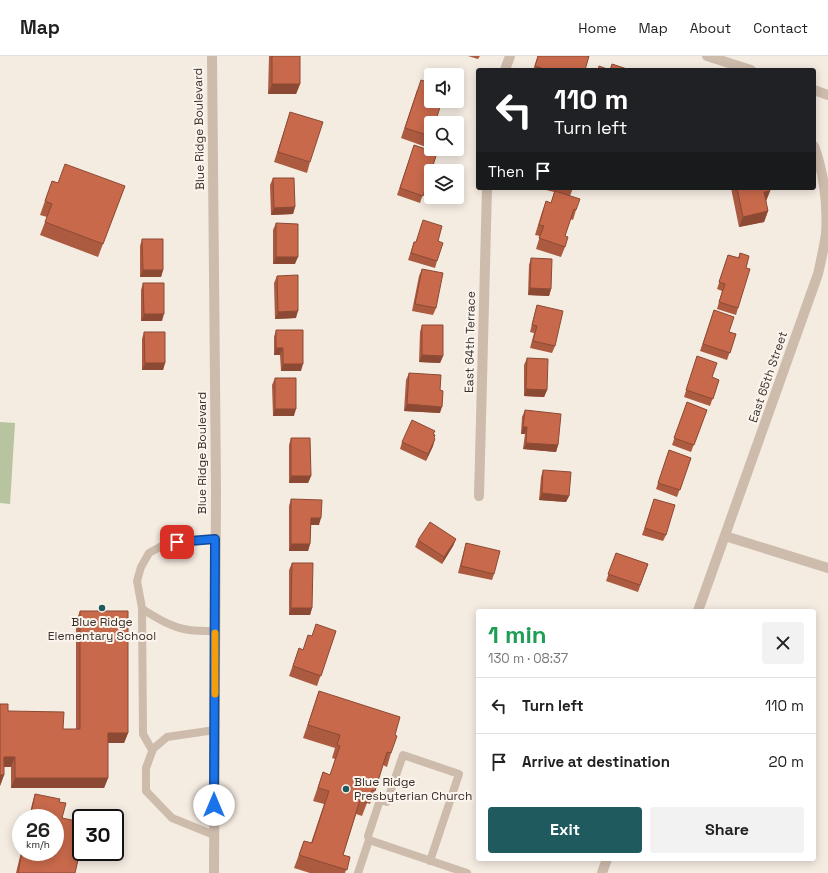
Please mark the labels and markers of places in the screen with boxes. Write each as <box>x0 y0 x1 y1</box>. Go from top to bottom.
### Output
pin <box>160 525 194 559</box>
marker: Blue Ridge Elementary School <box>97 603 107 613</box>
place label: Blue Ridge Elementary School <box>48 614 156 644</box>
place label: Blue Ridge Presbyterian Church <box>354 774 472 804</box>
marker: Blue Ridge Presbyterian Church <box>341 784 351 794</box>

